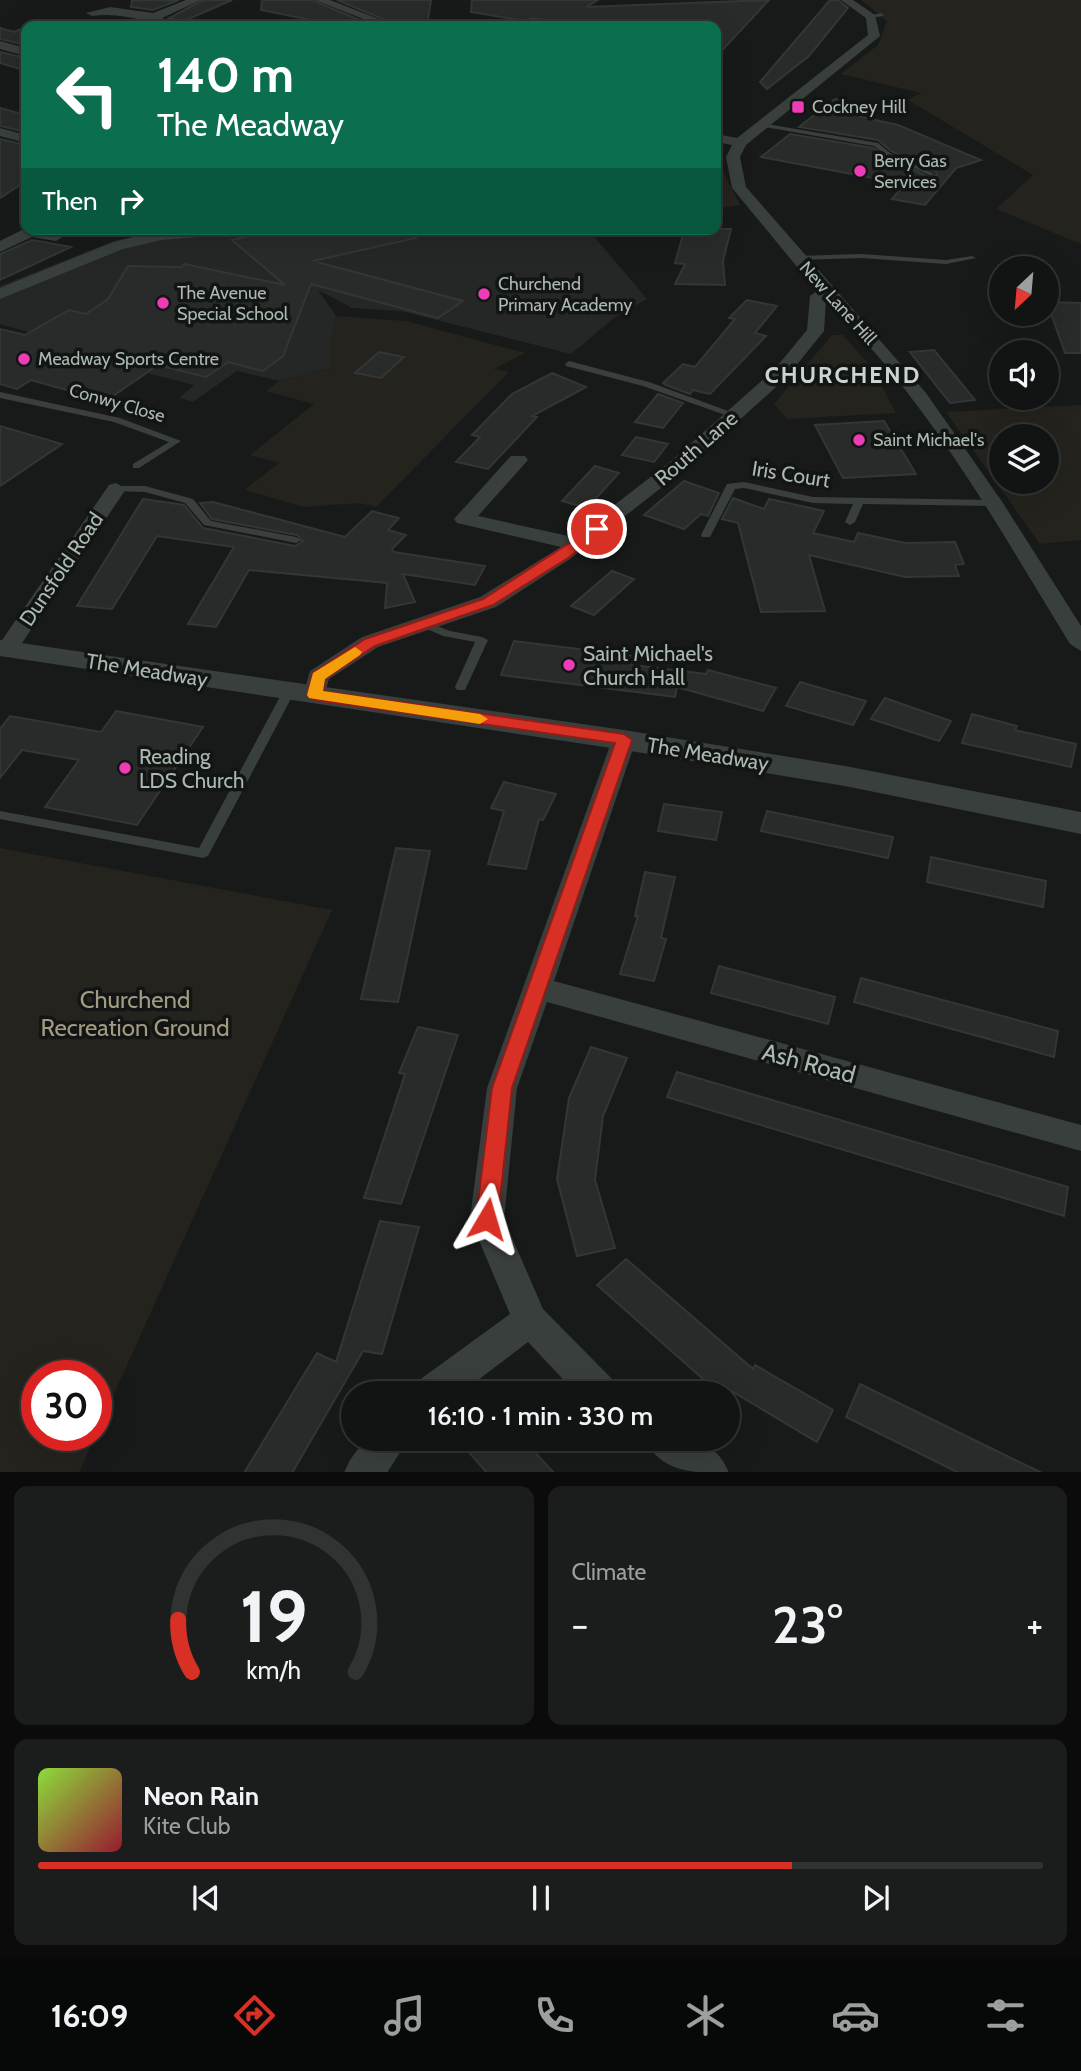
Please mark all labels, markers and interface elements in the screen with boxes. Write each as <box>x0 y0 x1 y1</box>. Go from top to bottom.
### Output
text: 140 m <box>157 45 294 104</box>
icon: left <box>42 49 133 140</box>
place label: Cockney Hill <box>812 96 907 118</box>
marker: Cockney Hill <box>790 99 806 115</box>
text: The Meadway <box>157 105 344 144</box>
place label: Berry Gas Services <box>874 150 947 193</box>
marker: Berry Gas Services <box>852 163 868 179</box>
icon: right <box>112 182 150 220</box>
text: Then <box>42 185 98 217</box>
north arrow <box>989 256 1059 326</box>
map controls <box>989 256 1059 494</box>
street label: New Lane Hill <box>795 257 882 350</box>
place label: Churchend Primary Academy <box>498 273 632 316</box>
place label: The Avenue Special School <box>177 282 289 325</box>
marker: Churchend Primary Academy <box>476 286 492 302</box>
marker: The Avenue Special School <box>155 295 171 311</box>
button: sound <box>989 340 1059 410</box>
place label: Meadway Sports Centre <box>38 348 219 370</box>
marker: Meadway Sports Centre <box>16 351 32 367</box>
district label: CHURCHEND <box>765 361 921 389</box>
street label: Conwy Close <box>67 379 167 427</box>
street label: Routh Lane <box>650 405 743 491</box>
button: layers <box>989 424 1059 494</box>
place label: Saint Michael's <box>873 429 984 451</box>
marker: Saint Michael's <box>851 432 867 448</box>
street label: Iris Court <box>750 456 832 492</box>
pin <box>567 499 627 559</box>
street label: Dunsfold Road <box>14 507 108 631</box>
icon: arrive <box>578 510 616 548</box>
place label: Saint Michael's Church Hall <box>583 641 713 690</box>
street label: The Meadway <box>84 648 210 692</box>
marker: Saint Michael's Church Hall <box>561 657 577 673</box>
street label: The Meadway <box>645 732 771 776</box>
place label: Reading LDS Church <box>139 744 244 793</box>
marker: Reading LDS Church <box>117 760 133 776</box>
park label: Churchend Recreation Ground <box>40 985 230 1042</box>
street label: Ash Road <box>759 1037 859 1089</box>
position arrow <box>450 1182 524 1256</box>
speed limit sign: 30 <box>21 1360 112 1451</box>
text: 16:10 · 1 min · 330 m <box>428 1400 653 1432</box>
text: Climate <box>572 1558 646 1586</box>
text: 19 <box>240 1572 308 1660</box>
text: 23° <box>772 1593 843 1656</box>
text: − <box>572 1601 588 1648</box>
text: + <box>1026 1601 1043 1648</box>
text: km/h <box>246 1654 301 1684</box>
text: Neon Rain <box>143 1780 259 1812</box>
text: Kite Club <box>143 1812 230 1840</box>
icon: previous <box>187 1879 225 1917</box>
icon: pause <box>522 1879 560 1917</box>
icon: next <box>857 1879 895 1917</box>
icon: directions <box>230 1991 279 2040</box>
icon: music <box>380 1991 429 2040</box>
icon: phone <box>530 1991 579 2040</box>
icon: climate <box>681 1991 730 2040</box>
icon: car <box>831 1991 880 2040</box>
icon: filters <box>981 1991 1030 2040</box>
text: 16:09 <box>51 1996 128 2035</box>

